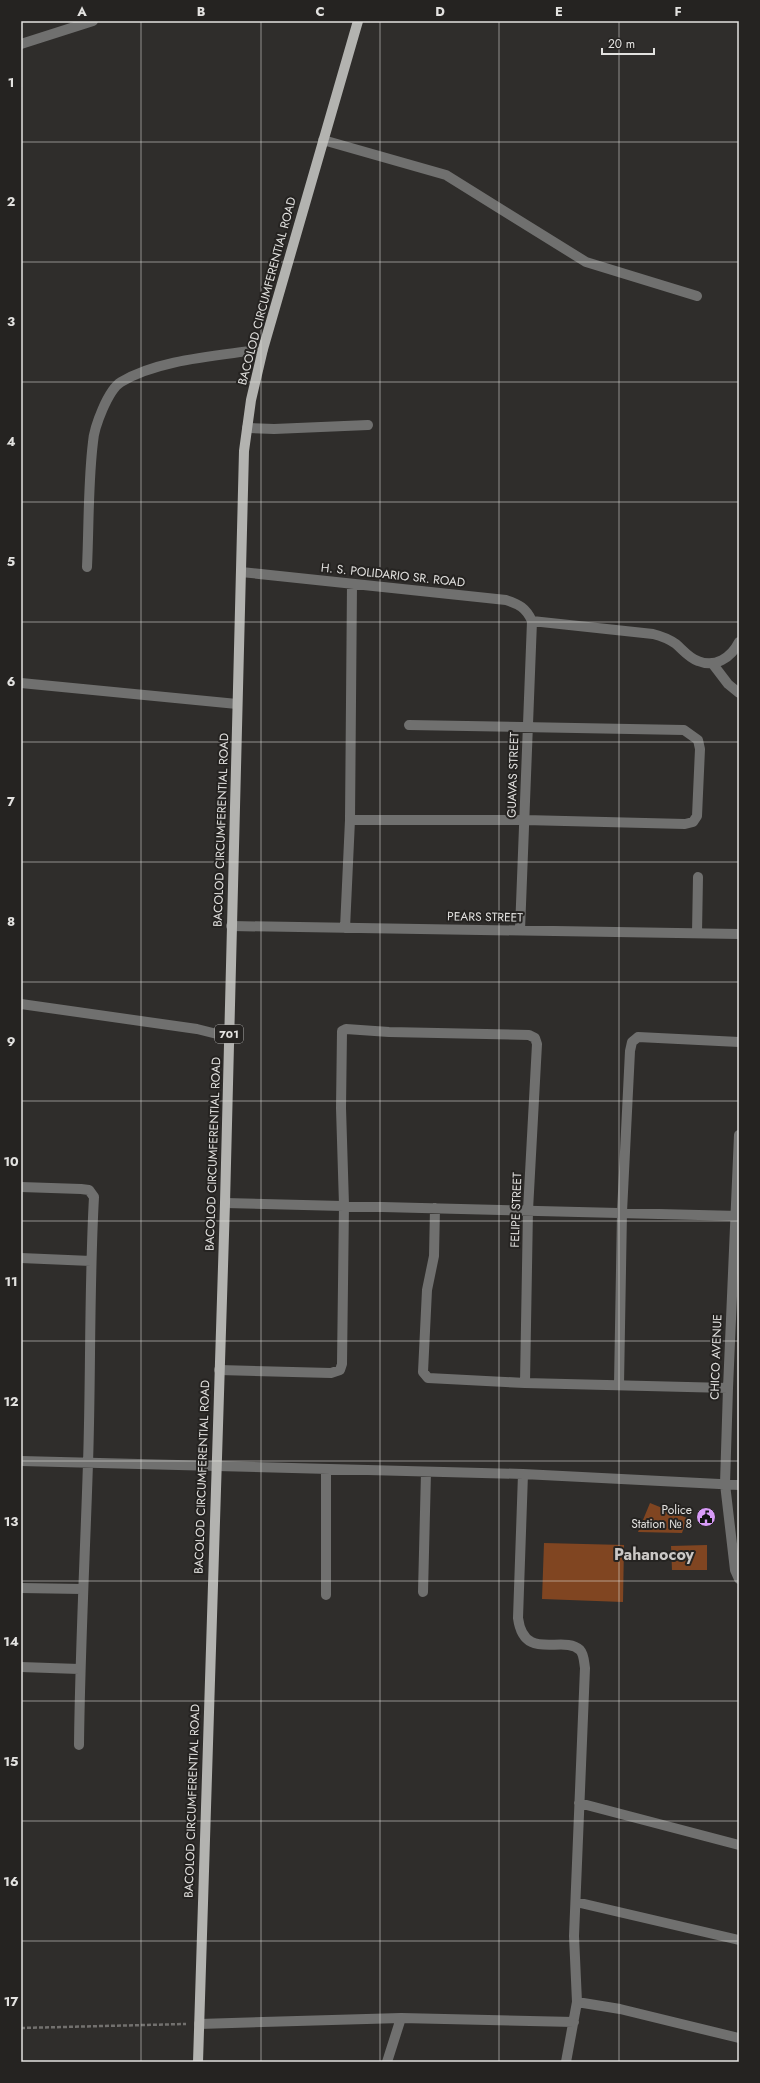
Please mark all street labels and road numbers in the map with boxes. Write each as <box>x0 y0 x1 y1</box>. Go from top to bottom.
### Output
street label: BACOLOD CIRCUMFERENTIAL ROAD <box>233 195 301 387</box>
street label: H. S. POLIDARIO SR. ROAD <box>320 558 466 592</box>
street label: GUAVAS STREET <box>503 731 524 818</box>
street label: BACOLOD CIRCUMFERENTIAL ROAD <box>209 733 233 927</box>
street label: PEARS STREET <box>447 907 523 927</box>
road number: 701 <box>215 1025 243 1043</box>
street label: BACOLOD CIRCUMFERENTIAL ROAD <box>201 1057 225 1251</box>
street label: FELIPE STREET <box>506 1172 526 1248</box>
street label: CHICO AVENUE <box>706 1314 726 1400</box>
street label: BACOLOD CIRCUMFERENTIAL ROAD <box>190 1380 214 1574</box>
street label: BACOLOD CIRCUMFERENTIAL ROAD <box>180 1704 204 1898</box>

